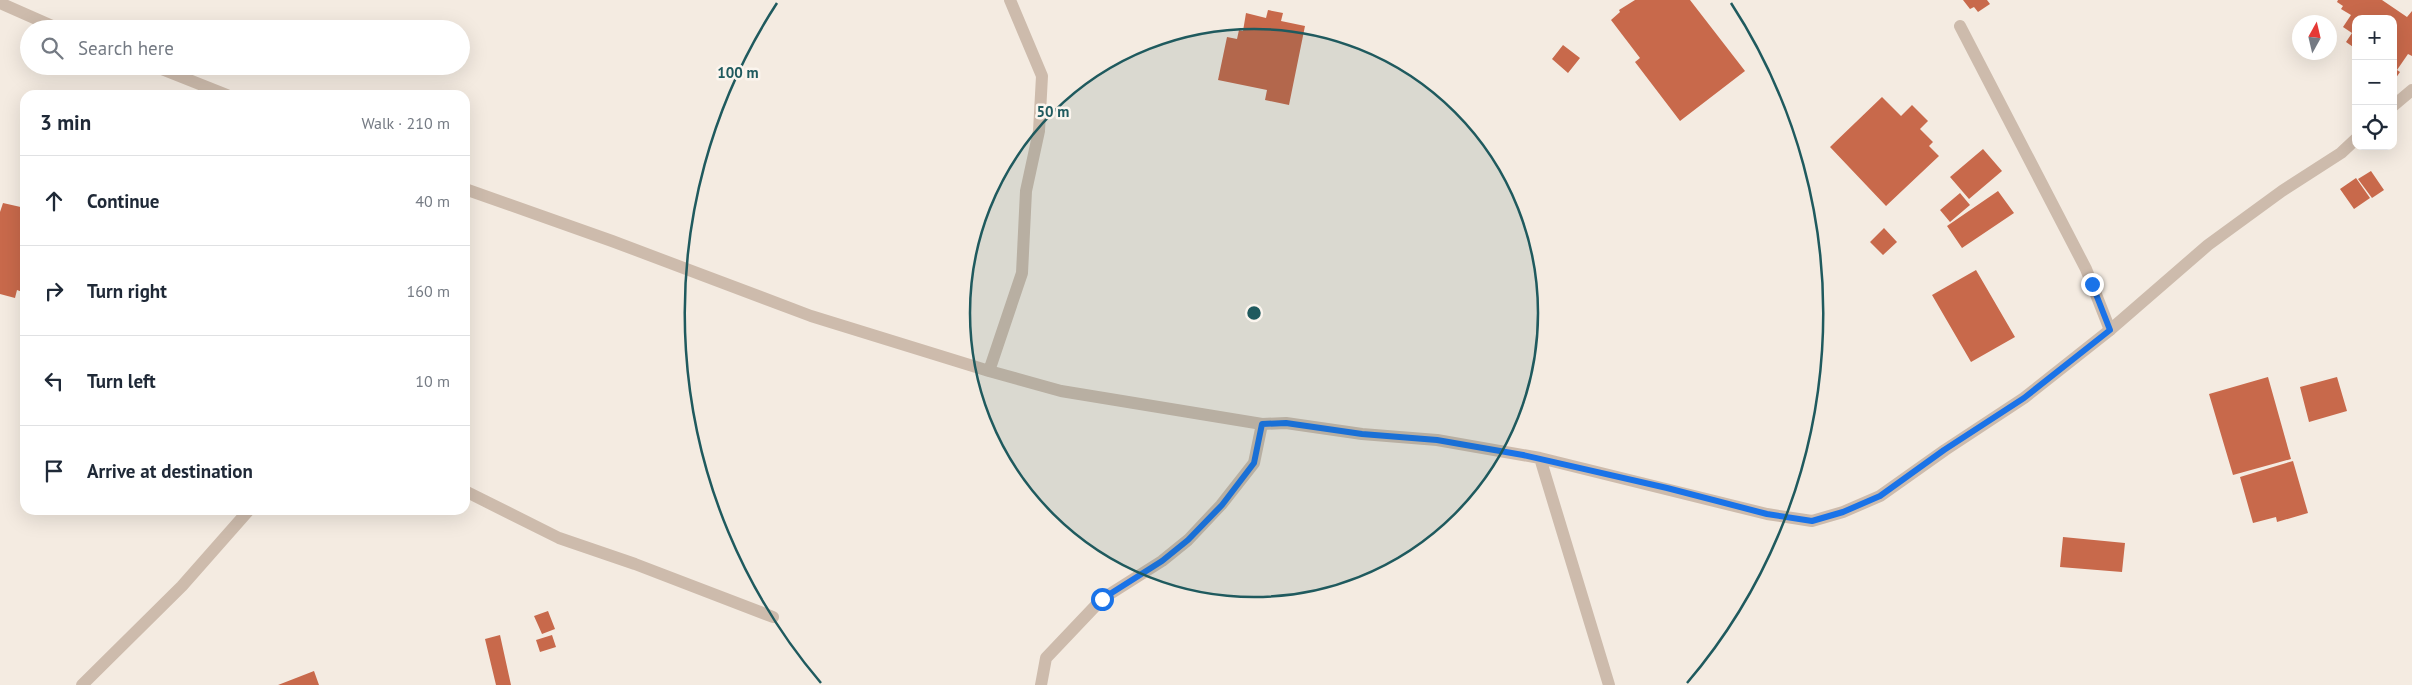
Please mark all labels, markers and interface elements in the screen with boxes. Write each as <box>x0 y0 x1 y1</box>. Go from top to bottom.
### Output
north arrow <box>2292 15 2337 60</box>
map controls <box>2352 15 2397 150</box>
button: + <box>2352 15 2397 60</box>
search box <box>20 20 470 75</box>
icon: search <box>38 34 66 62</box>
text: Search here <box>78 36 174 60</box>
button: − <box>2352 60 2397 105</box>
text: 100 m <box>717 63 759 82</box>
text: 50 m <box>1037 102 1069 121</box>
button: locate <box>2352 105 2397 150</box>
text: 3 min <box>40 109 91 136</box>
text: Walk · 210 m <box>361 113 450 133</box>
icon: ahead <box>40 187 68 215</box>
text: Continue <box>87 189 159 213</box>
text: 40 m <box>415 191 450 211</box>
route end <box>2081 273 2104 296</box>
icon: right <box>40 277 68 305</box>
text: Turn right <box>87 279 167 303</box>
text: 160 m <box>407 281 450 301</box>
centre of rings <box>1245 304 1263 322</box>
icon: left <box>40 367 68 395</box>
text: Turn left <box>87 369 156 393</box>
text: 10 m <box>415 371 450 391</box>
icon: arrive <box>40 457 68 485</box>
text: Arrive at destination <box>87 459 253 483</box>
route start <box>1091 588 1114 611</box>

